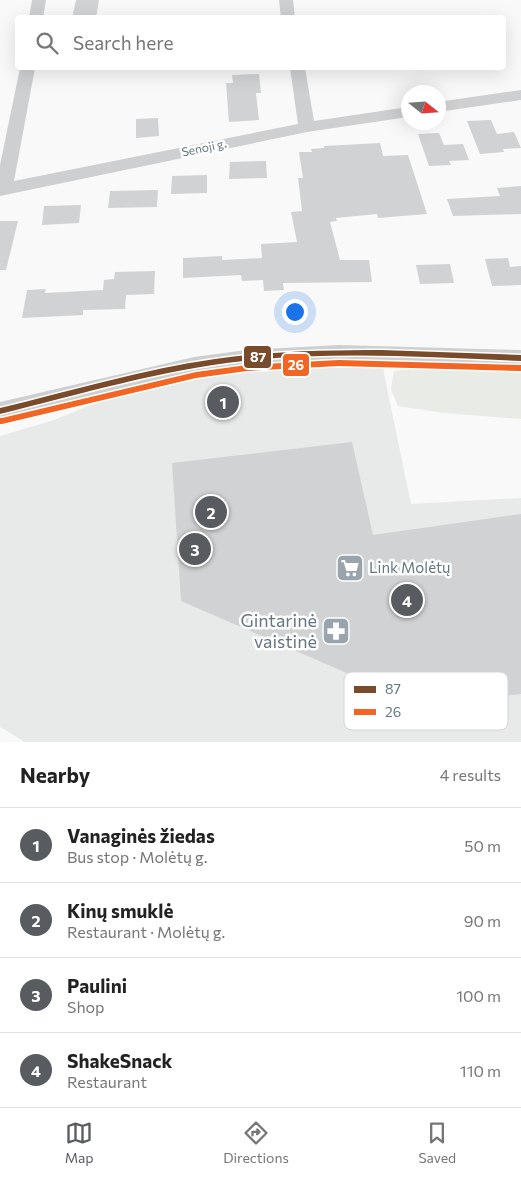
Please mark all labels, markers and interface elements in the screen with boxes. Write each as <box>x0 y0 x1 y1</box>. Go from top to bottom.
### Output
search box <box>15 15 506 70</box>
icon: search <box>33 29 61 57</box>
text: Search here <box>73 31 173 54</box>
north arrow <box>401 85 446 130</box>
street label: Senoji g. <box>180 135 228 159</box>
your location <box>282 299 308 325</box>
line badge: 87 <box>243 345 272 369</box>
text: 87 <box>250 348 266 365</box>
line badge: 26 <box>282 353 310 377</box>
text: 26 <box>288 356 305 373</box>
pin: 1 <box>207 383 239 421</box>
pin: 2 <box>195 493 227 531</box>
pin: 3 <box>179 530 211 568</box>
supermarket icon: Link Molėtų <box>335 553 365 583</box>
place label: Link Molėtų <box>369 558 450 576</box>
pin: 4 <box>391 581 423 619</box>
place label: Gintarinė vaistinė <box>240 609 317 652</box>
pharmacy icon: Gintarinė vaistinė <box>321 616 351 646</box>
legend <box>344 672 508 730</box>
text: 87 <box>385 680 401 697</box>
text: 26 <box>385 703 401 720</box>
text: Nearby <box>20 762 90 787</box>
text: 4 results <box>440 765 501 784</box>
text: Vanaginės žiedas <box>67 824 215 847</box>
text: 1 <box>32 836 40 855</box>
text: 50 m <box>464 836 501 855</box>
text: Bus stop · Molėtų g. <box>67 847 207 866</box>
text: Kinų smuklė <box>67 899 173 922</box>
text: 2 <box>31 911 41 930</box>
text: 90 m <box>464 911 501 930</box>
text: Restaurant · Molėtų g. <box>67 922 225 941</box>
text: Paulini <box>67 974 127 997</box>
text: 3 <box>31 986 41 1005</box>
text: 100 m <box>456 986 501 1005</box>
text: Shop <box>67 997 105 1016</box>
text: ShakeSnack <box>67 1049 172 1072</box>
text: 4 <box>31 1061 41 1080</box>
text: 110 m <box>460 1061 501 1080</box>
text: Restaurant <box>67 1072 147 1091</box>
tab: Map <box>65 1119 94 1166</box>
tab: Directions <box>223 1119 289 1166</box>
tab: Saved <box>418 1119 456 1166</box>

